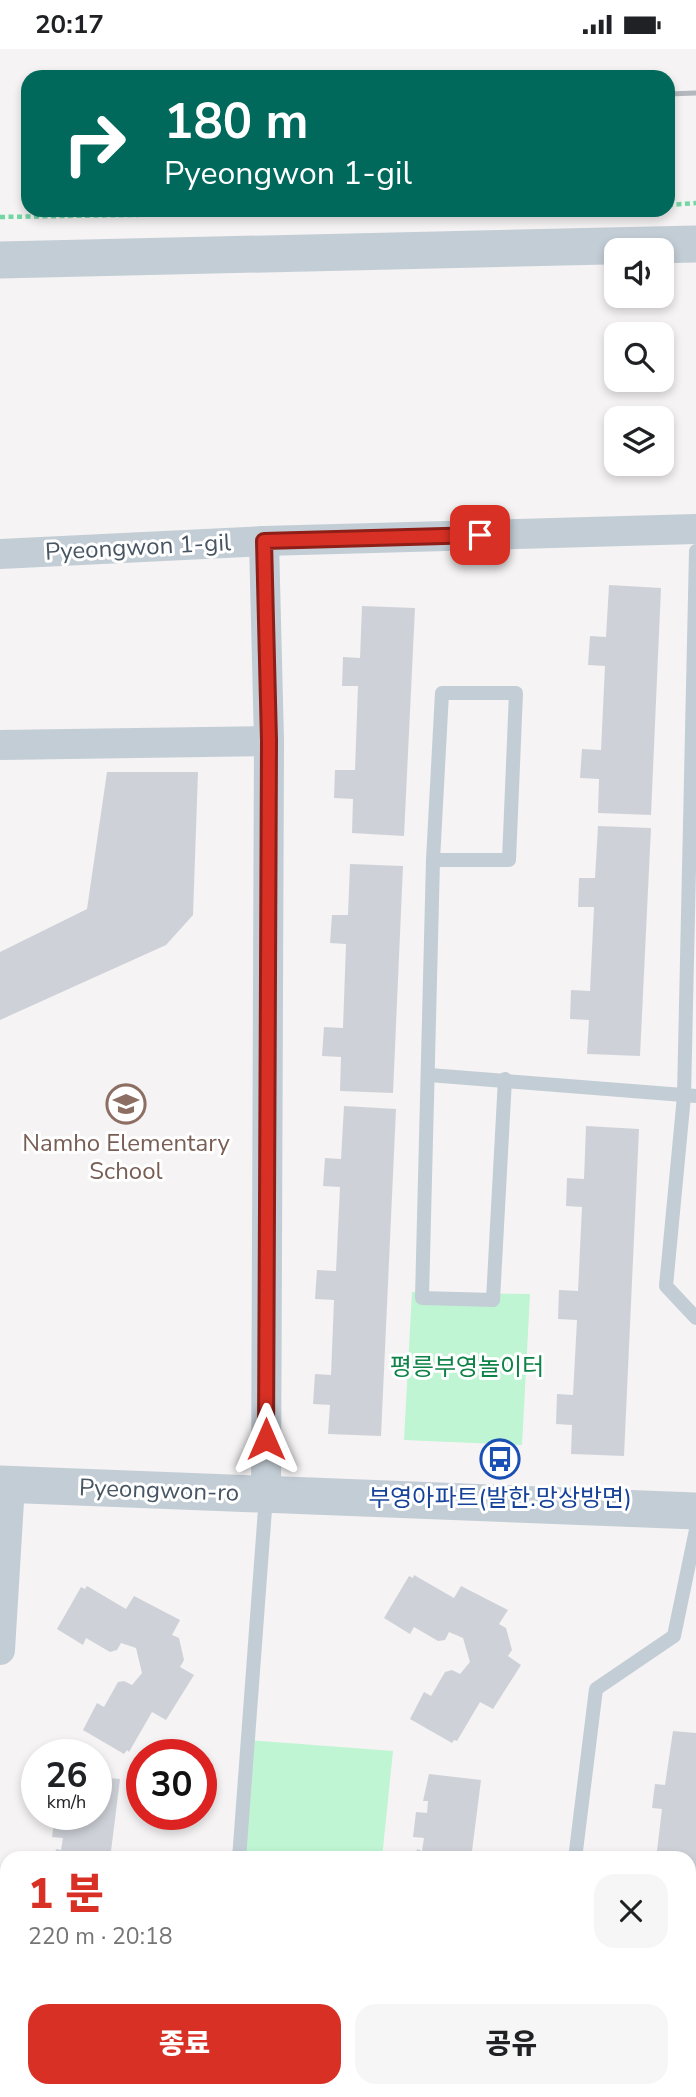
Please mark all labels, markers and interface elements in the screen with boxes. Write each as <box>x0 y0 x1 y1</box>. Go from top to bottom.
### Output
text: 20:17 <box>35 7 104 42</box>
text: 180 m <box>164 88 308 155</box>
icon: right <box>49 98 140 189</box>
text: Pyeongwon 1-gil <box>164 152 412 195</box>
map controls <box>604 238 674 476</box>
button: sound <box>604 238 674 308</box>
button: search <box>604 322 674 392</box>
button: layers <box>604 406 674 476</box>
pin <box>450 505 510 565</box>
icon: arrive <box>461 516 499 554</box>
street label: Pyeongwon 1-gil <box>44 526 232 568</box>
school or university icon: Namho Elementary School <box>105 1083 147 1125</box>
place label: Namho Elementary School <box>22 1127 230 1187</box>
park label: 평릉부영놀이터 <box>390 1351 544 1383</box>
position arrow <box>229 1402 303 1476</box>
bus stop icon: 부영아파트(발한.망상방면) <box>479 1438 521 1480</box>
street label: Pyeongwon-ro <box>78 1471 240 1509</box>
place label: 부영아파트(발한.망상방면) <box>368 1482 632 1514</box>
speed limit sign: 30 <box>126 1739 217 1830</box>
text: 26 <box>45 1752 88 1799</box>
text: km/h <box>47 1790 86 1814</box>
text: 1 분 <box>28 1866 104 1923</box>
button: close <box>594 1874 668 1948</box>
text: 220 m · 20:18 <box>28 1921 173 1952</box>
button: 종료 <box>28 2004 341 2084</box>
button: 공유 <box>355 2004 668 2084</box>

